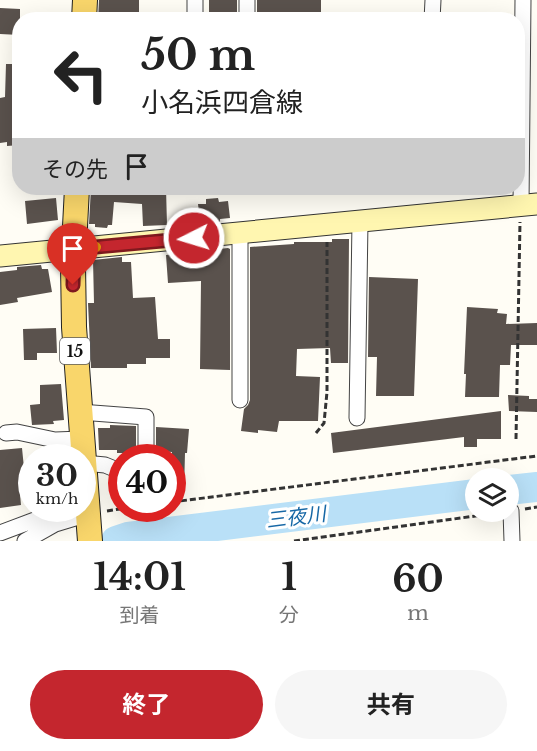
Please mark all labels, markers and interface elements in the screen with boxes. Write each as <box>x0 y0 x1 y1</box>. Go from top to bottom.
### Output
text: 50 m <box>141 29 255 81</box>
icon: left <box>42 36 120 114</box>
text: 小名浜四倉線 <box>141 86 303 119</box>
icon: arrive <box>120 150 153 183</box>
text: その先 <box>42 156 108 183</box>
position arrow <box>162 206 226 270</box>
pin <box>47 223 98 285</box>
icon: arrive <box>56 232 89 265</box>
road number: 15 <box>60 338 90 364</box>
speed limit sign: 40 <box>108 444 186 522</box>
text: 30 <box>36 457 78 494</box>
map controls <box>465 468 519 522</box>
button: layers <box>465 468 519 522</box>
text: km/h <box>36 489 78 508</box>
water label: 三夜川 <box>265 501 329 533</box>
text: 14:01 <box>93 555 186 600</box>
text: 1 <box>281 555 297 600</box>
text: 60 <box>392 557 444 602</box>
text: m <box>407 601 429 625</box>
text: 到着 <box>120 603 160 627</box>
text: 分 <box>279 603 299 627</box>
button: 終了 <box>30 670 263 739</box>
button: 共有 <box>275 670 507 739</box>

